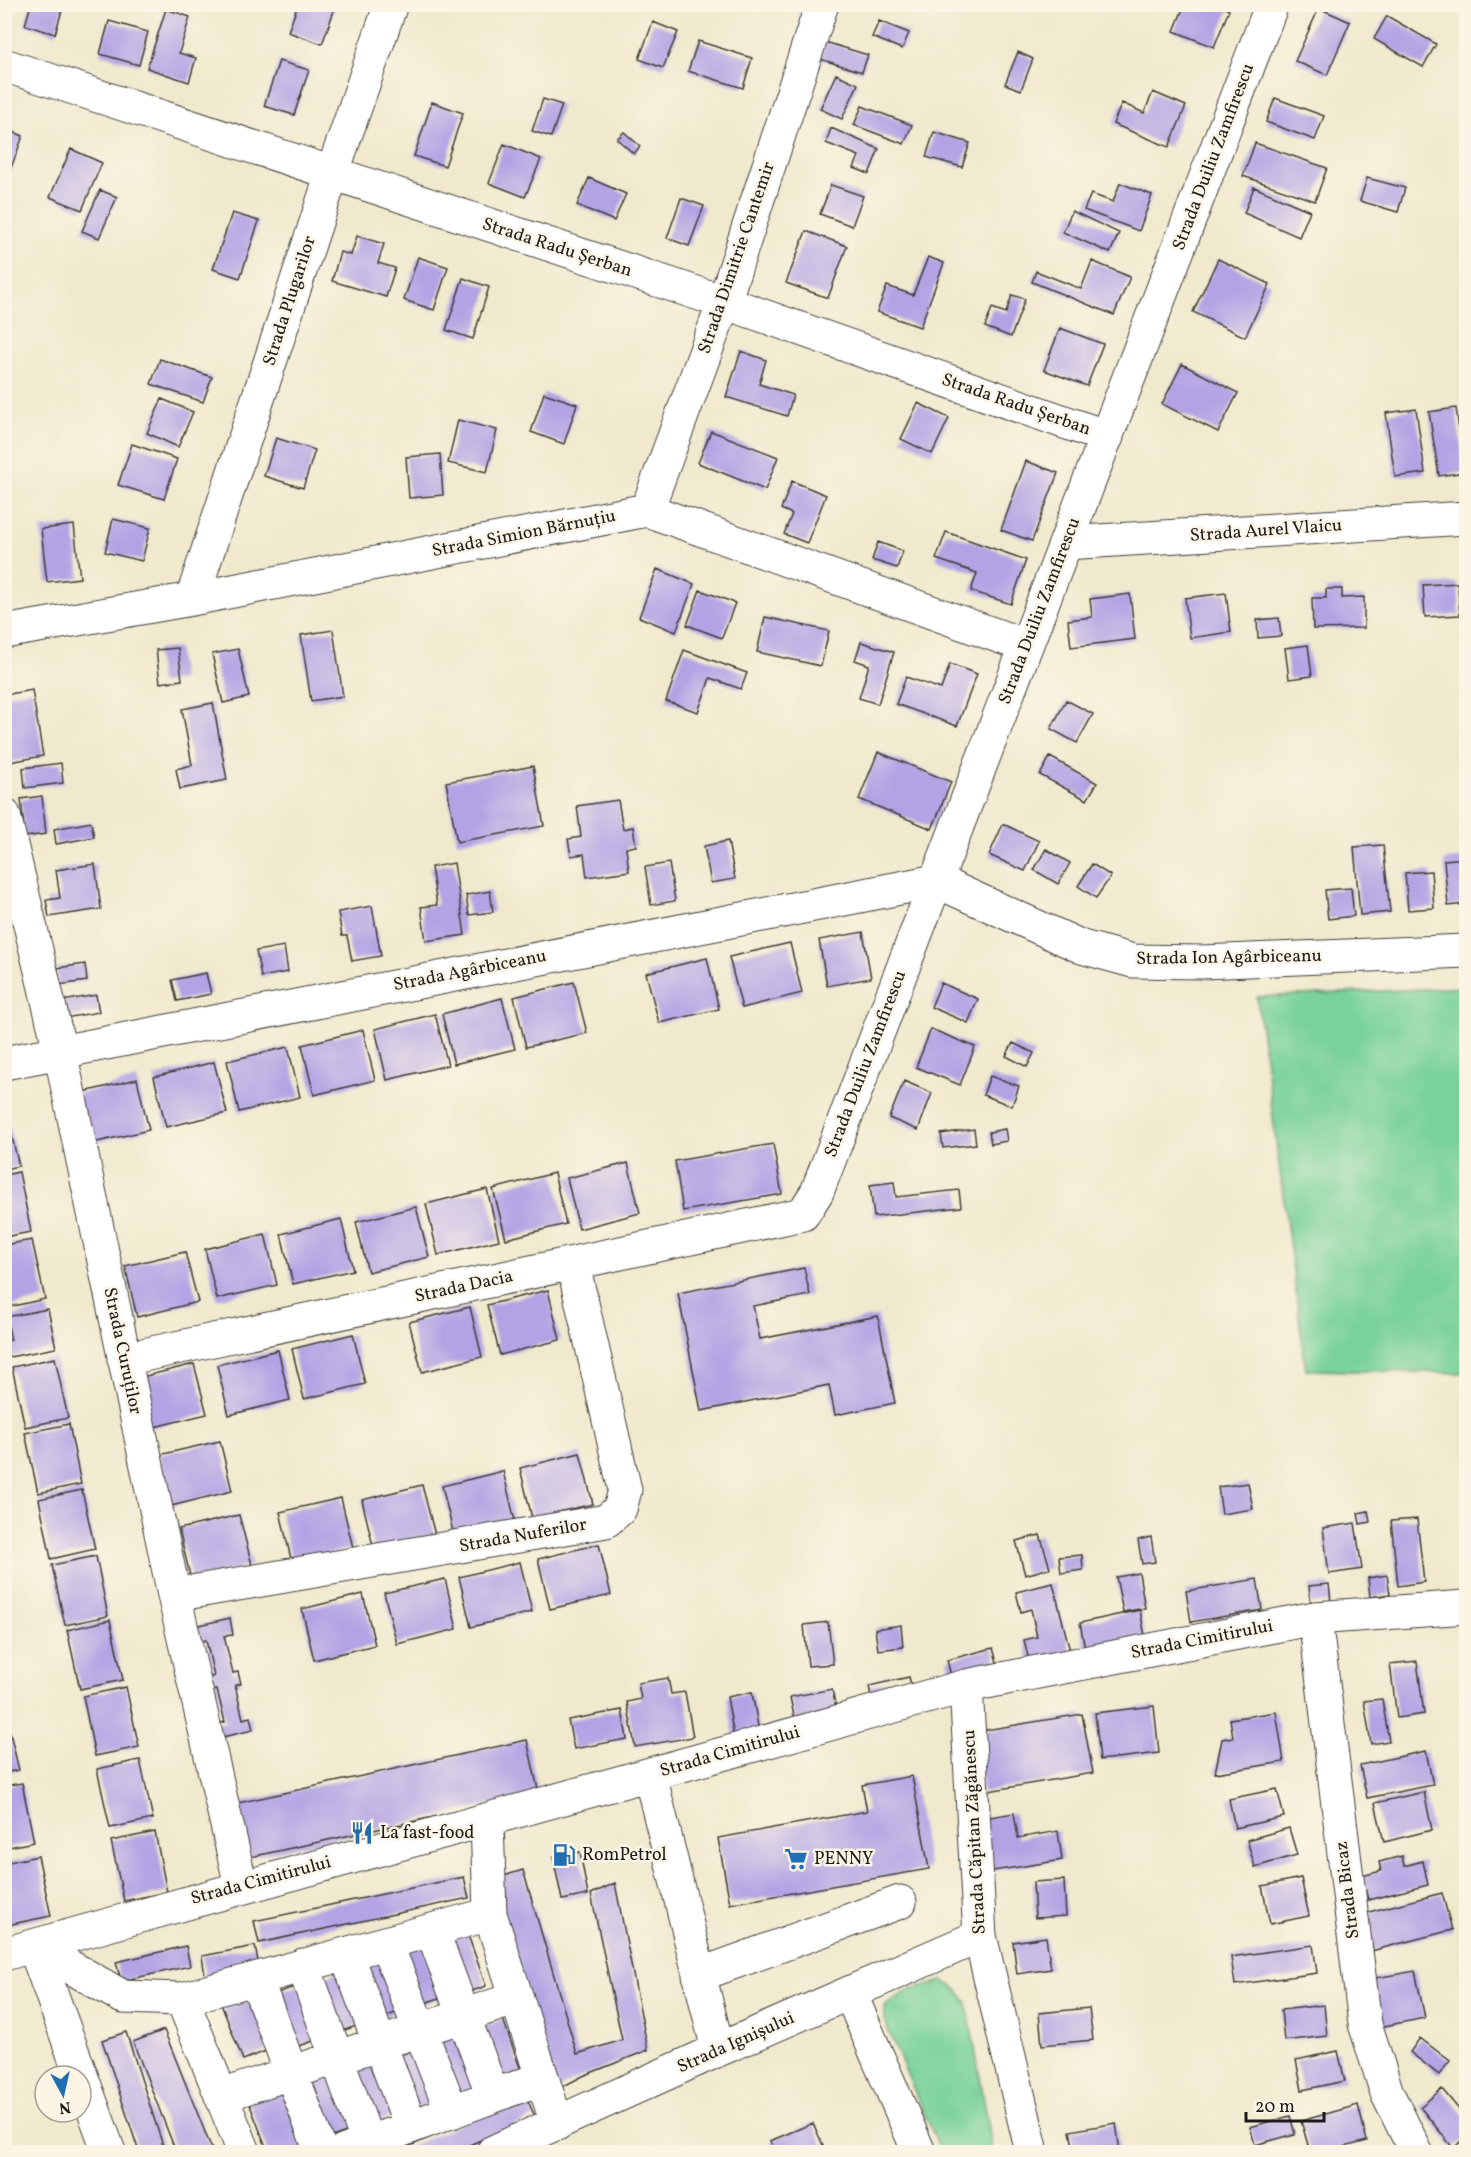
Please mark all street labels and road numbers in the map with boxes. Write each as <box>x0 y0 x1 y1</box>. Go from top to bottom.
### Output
street label: Strada Duiliu Zamfirescu <box>1167 60 1261 254</box>
street label: Strada Dimitrie Cantemir <box>692 158 782 357</box>
street label: Strada Radu Șerban <box>479 212 635 284</box>
street label: Strada Plugarilor <box>257 232 323 369</box>
street label: Strada Radu Șerban <box>938 368 1094 442</box>
street label: Strada Simion Bărnuțiu <box>430 504 618 564</box>
street label: Strada Aurel Vlaicu <box>1189 513 1343 549</box>
street label: Strada Duiliu Zamfirescu <box>993 514 1087 708</box>
street label: Strada Agârbiceanu <box>391 944 549 998</box>
street label: Strada Ion Agârbiceanu <box>1136 944 1322 972</box>
street label: Strada Duiliu Zamfirescu <box>819 967 913 1161</box>
street label: Strada Dacia <box>412 1264 516 1310</box>
street label: Strada Curuților <box>96 1285 148 1417</box>
street label: Strada Nuferilor <box>457 1512 589 1560</box>
street label: Strada Cimitirului <box>1129 1614 1275 1666</box>
street label: Strada Cimitirului <box>657 1720 803 1784</box>
street label: Strada Căpitan Zăgănescu <box>957 1729 993 1935</box>
street label: Strada Bicaz <box>1330 1840 1366 1940</box>
street label: Strada Cimitirului <box>188 1850 334 1912</box>
street label: Strada Ignișului <box>673 2006 799 2080</box>

